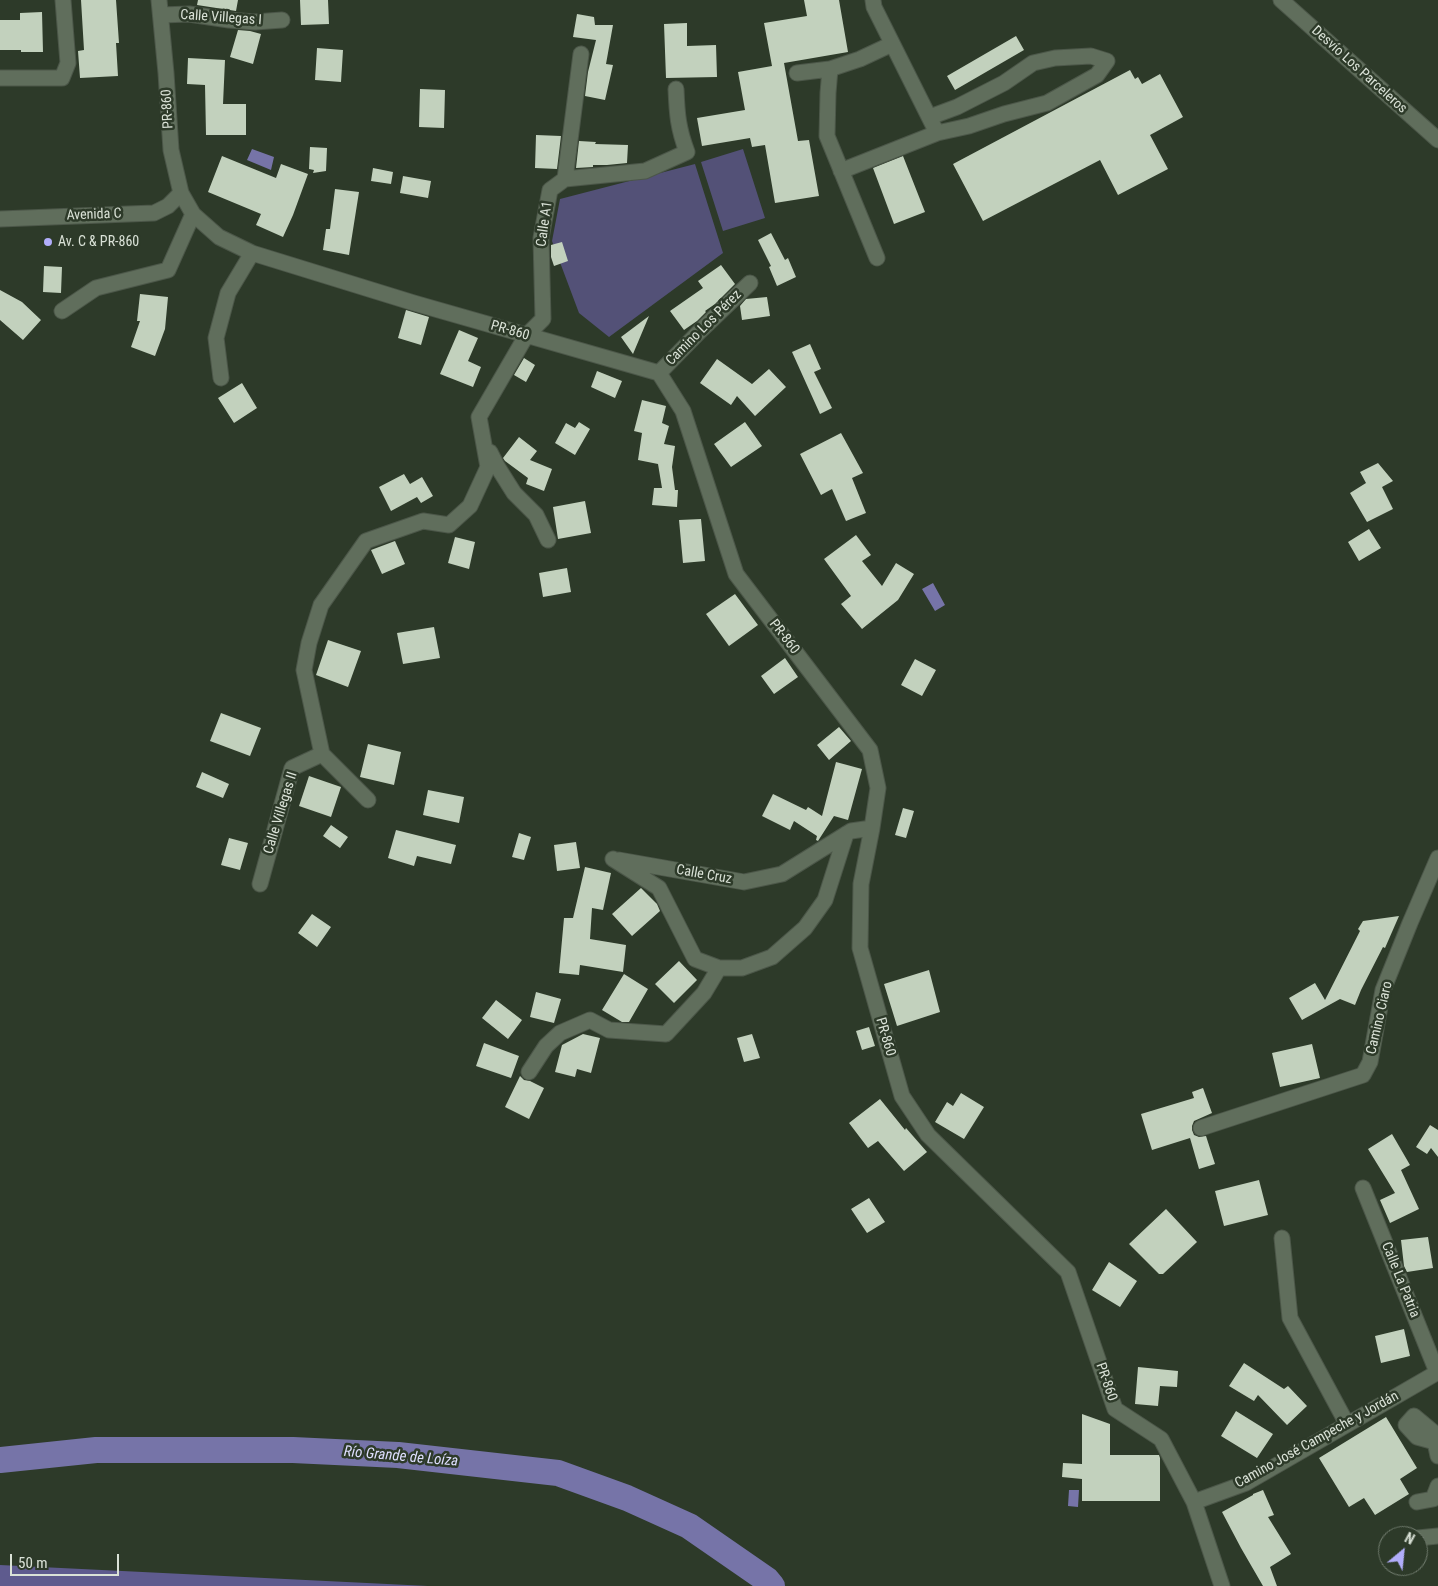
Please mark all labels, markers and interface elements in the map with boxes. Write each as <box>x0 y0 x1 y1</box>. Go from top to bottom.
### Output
street label: Calle Villegas I <box>180 7 262 29</box>
street label: Desvío Los Parceleros <box>1308 23 1410 117</box>
street label: PR-860 <box>159 89 177 129</box>
street label: Calle A1 <box>533 200 557 248</box>
street label: Avenida C <box>66 206 122 224</box>
place label: Av. C & PR-860 <box>58 234 139 250</box>
marker: Av. C & PR-860 <box>42 236 54 248</box>
street label: Camino Los Pérez <box>663 287 745 369</box>
street label: PR-860 <box>489 317 531 345</box>
street label: PR-860 <box>765 616 803 658</box>
street label: Calle Villegas II <box>261 770 301 856</box>
street label: Calle Cruz <box>675 862 733 888</box>
street label: Camino Ciaro <box>1363 980 1397 1056</box>
street label: PR-860 <box>871 1016 899 1058</box>
street label: Calle La Patria <box>1377 1240 1423 1320</box>
street label: PR-860 <box>1092 1361 1120 1403</box>
street label: Camino José Campeche y Jordán <box>1232 1388 1402 1492</box>
water label: Río Grande de Loíza <box>343 1443 459 1471</box>
north arrow <box>1378 1526 1428 1576</box>
text: N <box>1402 1530 1417 1548</box>
scale bar <box>12 1544 121 1576</box>
text: 50 m <box>18 1554 48 1572</box>

